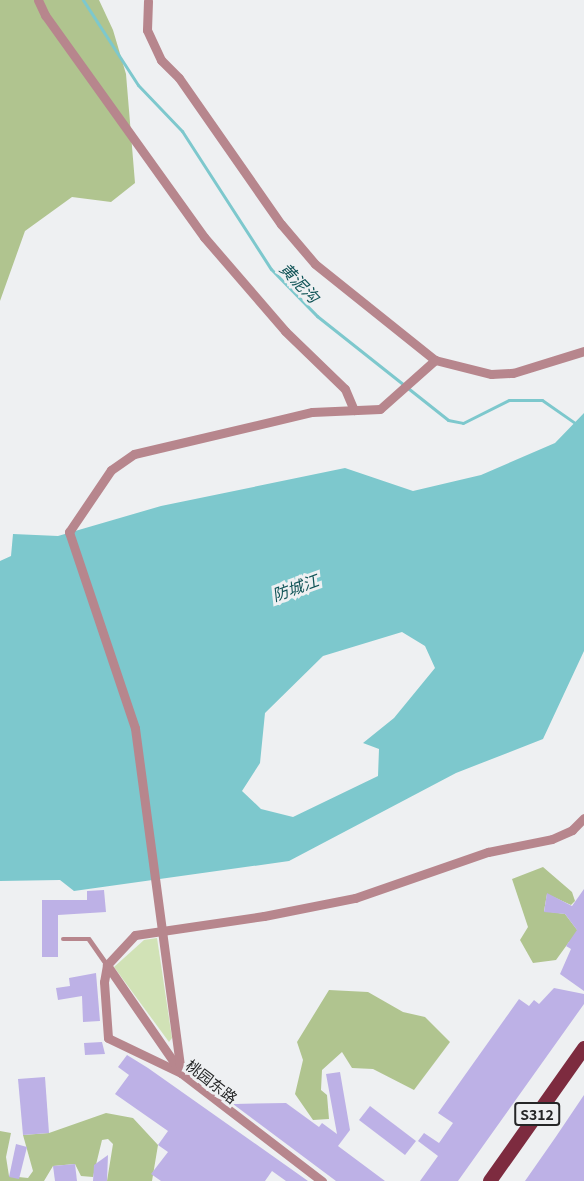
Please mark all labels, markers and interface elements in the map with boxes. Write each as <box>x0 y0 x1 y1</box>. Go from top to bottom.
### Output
water label: 黄泥沟 <box>276 258 324 306</box>
water label: 防城江 <box>269 570 321 604</box>
street label: 桃园东路 <box>183 1055 241 1107</box>
road number: S312 <box>513 1103 561 1125</box>

